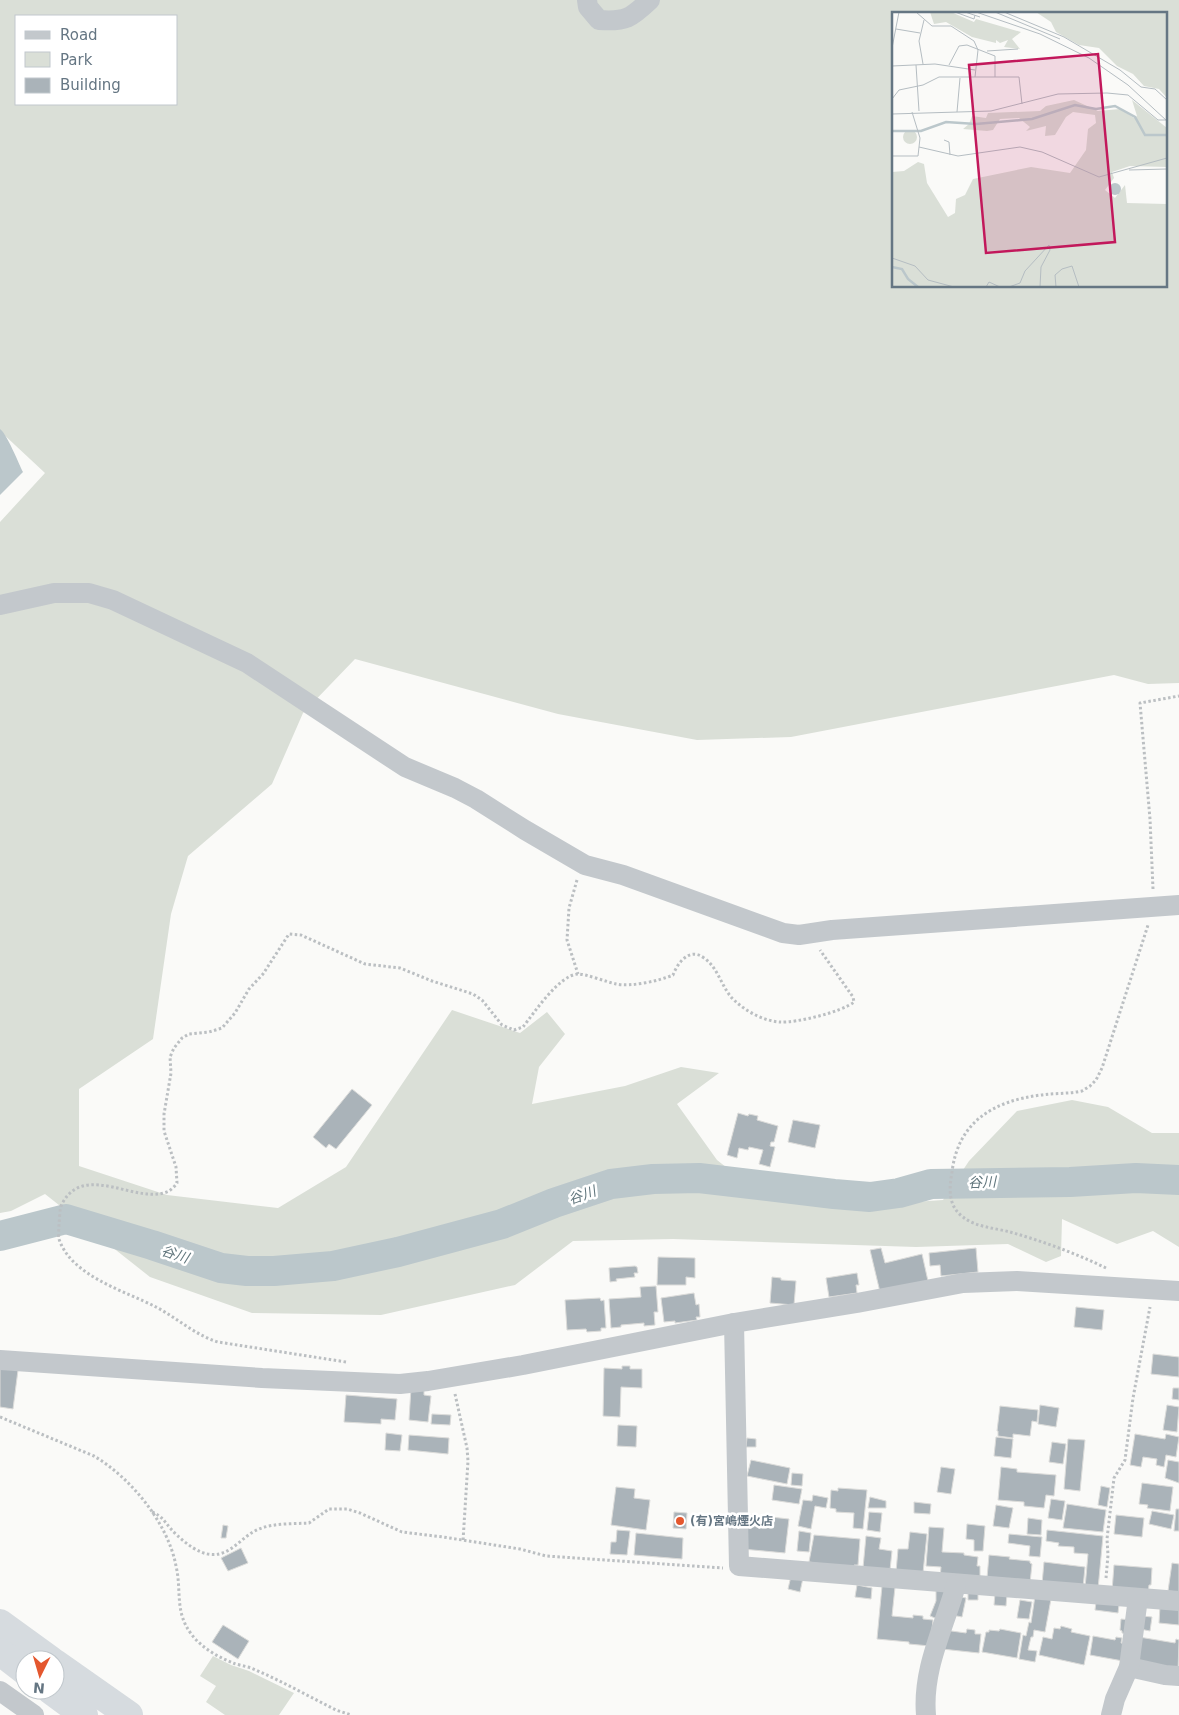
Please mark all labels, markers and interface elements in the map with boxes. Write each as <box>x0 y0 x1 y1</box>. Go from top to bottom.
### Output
inset map <box>892 12 1166 288</box>
legend <box>15 15 178 105</box>
text: Road <box>60 26 98 44</box>
text: Park <box>60 51 93 69</box>
text: Building <box>60 76 121 94</box>
water label: 谷川 <box>968 1173 998 1190</box>
water label: 谷川 <box>566 1182 600 1207</box>
water label: 谷川 <box>159 1242 193 1267</box>
place label: (有)宮嶋煙火店 <box>690 1514 773 1528</box>
marker: (有)宮嶋煙火店 <box>674 1515 686 1527</box>
north arrow <box>15 1650 65 1700</box>
text: N <box>32 1679 45 1696</box>

